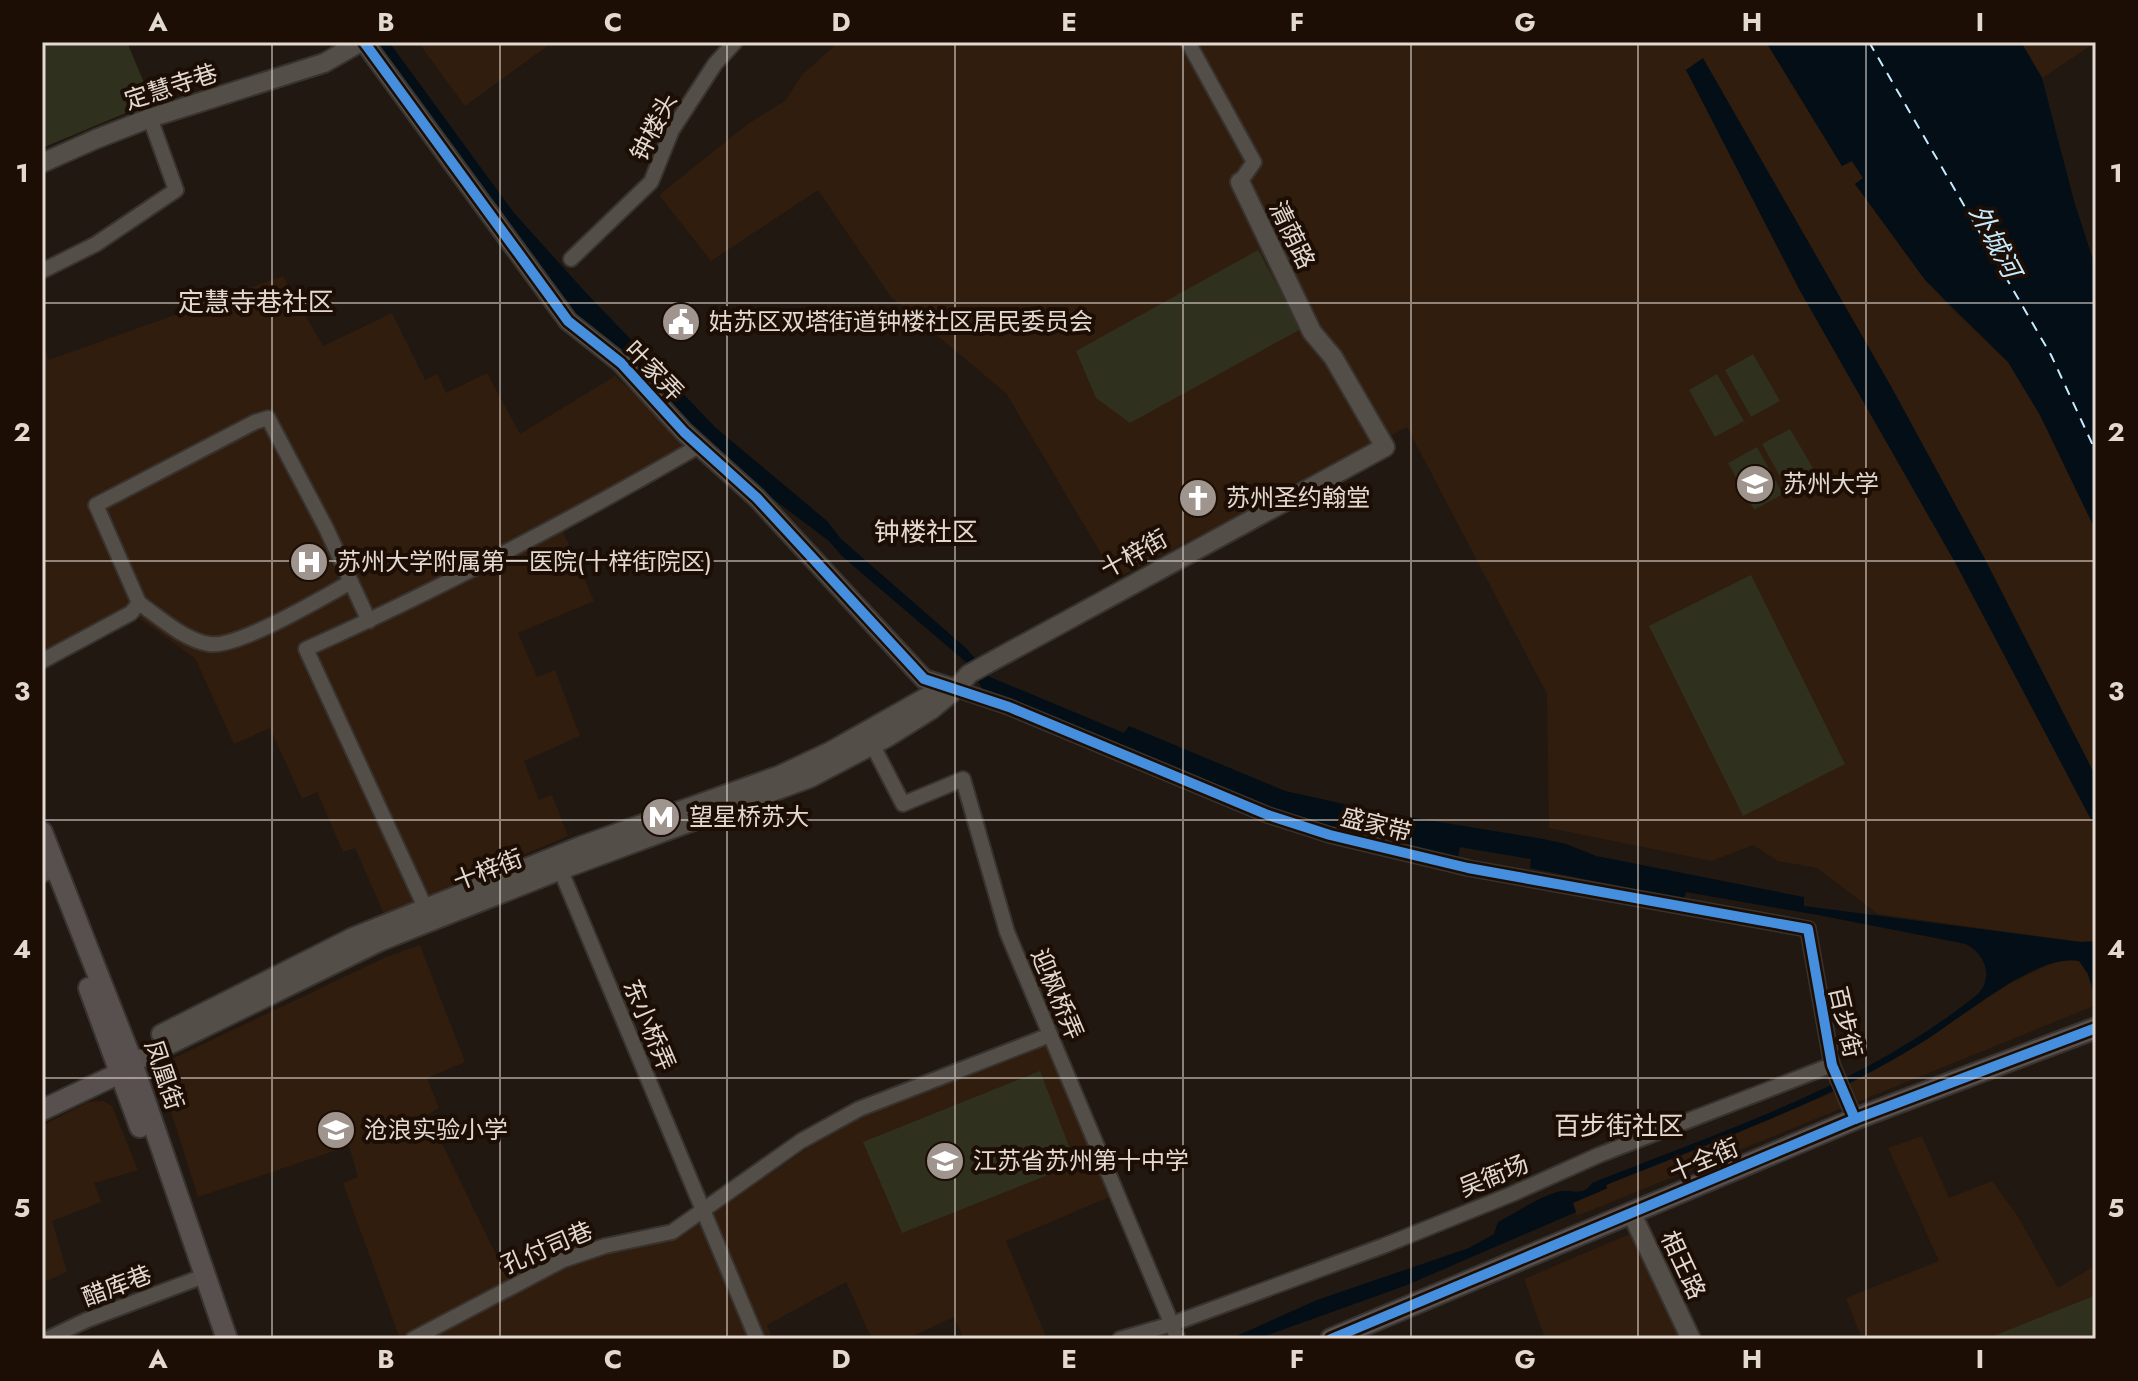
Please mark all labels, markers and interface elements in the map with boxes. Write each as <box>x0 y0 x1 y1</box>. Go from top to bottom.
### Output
text: A <box>147 3 168 41</box>
text: B <box>377 3 395 41</box>
text: C <box>604 3 622 41</box>
text: D <box>831 3 851 41</box>
text: E <box>1061 3 1077 41</box>
text: F <box>1290 3 1304 41</box>
text: G <box>1514 3 1536 41</box>
text: H <box>1742 3 1762 41</box>
text: I <box>1976 3 1984 41</box>
street label: 定慧寺巷 <box>120 55 222 118</box>
street label: 钟楼头 <box>622 87 685 167</box>
text: 1 <box>15 154 29 192</box>
text: 1 <box>2109 154 2123 192</box>
street label: 清荫路 <box>1261 195 1324 275</box>
water label: 外城河 <box>1960 198 2032 289</box>
district label: 定慧寺巷社区 <box>178 283 334 321</box>
public building icon: 姑苏区双塔街道钟楼社区居民委员会 <box>660 301 702 343</box>
place label: 姑苏区双塔街道钟楼社区居民委员会 <box>709 304 1093 339</box>
street label: 叶家弄 <box>617 333 692 409</box>
text: 2 <box>13 413 31 451</box>
text: 2 <box>2107 413 2125 451</box>
school or university icon: 苏州大学 <box>1734 463 1776 505</box>
place label: 苏州大学 <box>1783 466 1879 501</box>
church icon: 苏州圣约翰堂 <box>1177 477 1219 519</box>
place label: 苏州圣约翰堂 <box>1226 480 1370 515</box>
district label: 钟楼社区 <box>874 513 978 551</box>
street label: 十梓街 <box>1094 521 1174 586</box>
hospital icon: 苏州大学附属第一医院(十梓街院区) <box>288 541 330 583</box>
place label: 苏州大学附属第一医院(十梓街院区) <box>337 544 712 579</box>
text: 3 <box>14 672 30 710</box>
text: 3 <box>2108 672 2124 710</box>
metro station icon: 望星桥苏大 <box>640 796 682 838</box>
place label: 望星桥苏大 <box>689 799 809 834</box>
street label: 盛家带 <box>1337 799 1415 850</box>
street label: 十梓街 <box>448 840 528 899</box>
text: 4 <box>13 930 31 968</box>
text: 4 <box>2107 930 2125 968</box>
street label: 迎枫桥弄 <box>1023 943 1092 1045</box>
street label: 东小桥弄 <box>615 974 684 1076</box>
street label: 百步街 <box>1820 983 1871 1061</box>
street label: 凤凰街 <box>136 1035 193 1115</box>
district label: 百步街社区 <box>1554 1107 1684 1145</box>
school or university icon: 沧浪实验小学 <box>315 1109 357 1151</box>
place label: 沧浪实验小学 <box>364 1112 508 1147</box>
street label: 十全街 <box>1664 1129 1744 1190</box>
school or university icon: 江苏省苏州第十中学 <box>924 1140 966 1182</box>
place label: 江苏省苏州第十中学 <box>973 1143 1189 1178</box>
street label: 吴衙场 <box>1454 1146 1534 1205</box>
text: 5 <box>14 1189 30 1227</box>
text: 5 <box>2108 1189 2124 1227</box>
street label: 孔付司巷 <box>496 1213 598 1282</box>
street label: 相王路 <box>1652 1225 1715 1305</box>
street label: 醋库巷 <box>77 1256 157 1315</box>
text: A <box>147 1340 168 1378</box>
text: B <box>377 1340 395 1378</box>
text: C <box>604 1340 622 1378</box>
text: D <box>831 1340 851 1378</box>
text: E <box>1061 1340 1077 1378</box>
text: F <box>1290 1340 1304 1378</box>
text: G <box>1514 1340 1536 1378</box>
text: H <box>1742 1340 1762 1378</box>
text: I <box>1976 1340 1984 1378</box>

